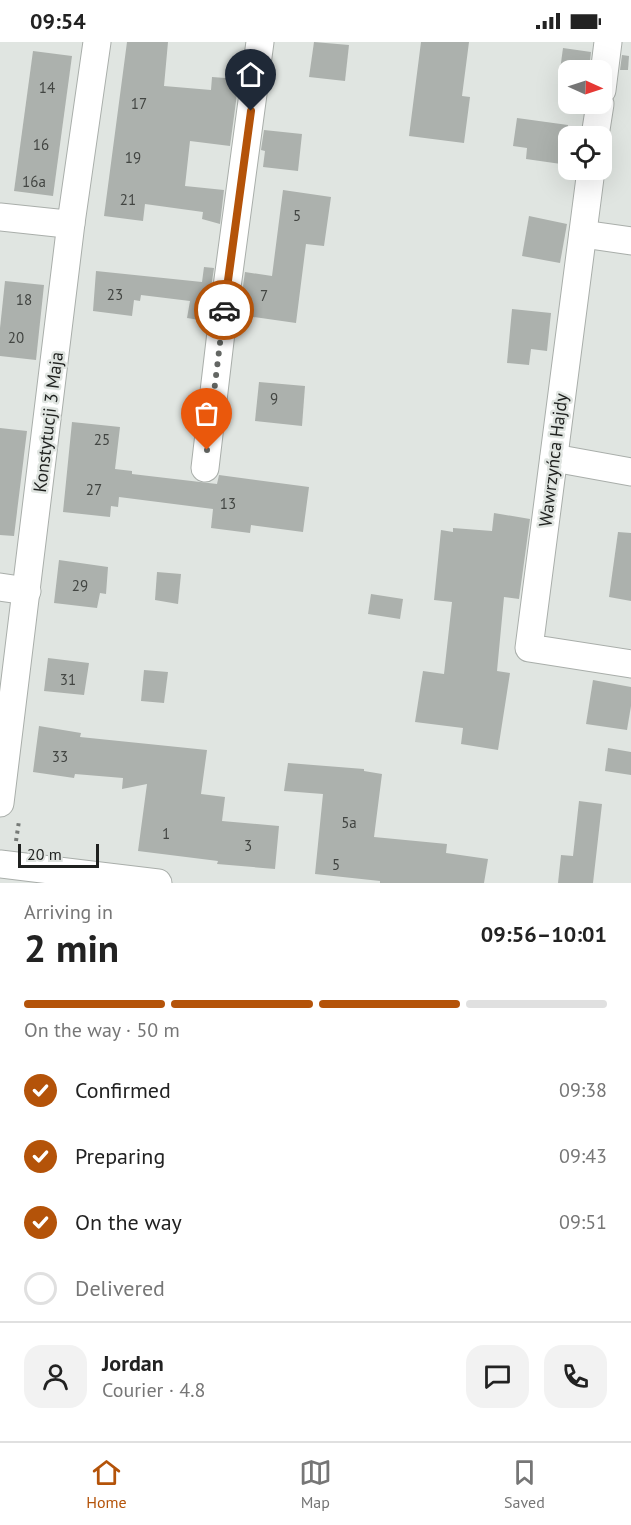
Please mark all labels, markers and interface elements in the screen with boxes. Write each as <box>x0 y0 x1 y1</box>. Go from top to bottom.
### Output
text: 09:54 <box>30 7 86 35</box>
pin <box>225 49 276 111</box>
icon: home <box>234 58 267 91</box>
north arrow <box>558 60 612 114</box>
map controls <box>558 60 612 180</box>
house number: 14 <box>39 78 55 97</box>
house number: 17 <box>131 94 147 113</box>
button: locate <box>558 126 612 180</box>
house number: 16 <box>33 135 49 154</box>
house number: 19 <box>125 148 141 167</box>
house number: 16a <box>22 172 46 191</box>
house number: 21 <box>120 190 136 209</box>
house number: 5 <box>293 206 301 225</box>
courier <box>194 280 254 340</box>
house number: 23 <box>107 285 123 304</box>
house number: 7 <box>260 286 268 305</box>
house number: 18 <box>16 290 32 309</box>
icon: car <box>208 294 241 327</box>
house number: 20 <box>8 328 24 347</box>
street label: Konstytucji 3 Maja <box>28 350 68 494</box>
pin <box>181 388 232 450</box>
house number: 9 <box>270 389 278 408</box>
street label: Wawrzyńca Hajdy <box>533 391 573 528</box>
icon: bag <box>190 397 223 430</box>
house number: 25 <box>94 430 110 449</box>
house number: 27 <box>86 480 102 499</box>
house number: 13 <box>220 494 236 513</box>
house number: 29 <box>72 576 88 595</box>
house number: 31 <box>60 670 76 689</box>
house number: 33 <box>52 747 68 766</box>
house number: 5a <box>341 813 357 832</box>
house number: 1 <box>162 824 170 843</box>
house number: 3 <box>244 836 252 855</box>
scale bar <box>18 841 99 868</box>
text: 20 m <box>27 844 62 864</box>
house number: 5 <box>332 855 340 874</box>
text: Arriving in <box>24 899 113 925</box>
text: 09:56–10:01 <box>481 920 607 948</box>
text: 2 min <box>24 922 119 973</box>
text: On the way · 50 m <box>24 1017 180 1043</box>
icon: check <box>24 1074 57 1107</box>
text: Confirmed <box>75 1076 171 1104</box>
text: 09:38 <box>559 1077 607 1103</box>
icon: check <box>24 1140 57 1173</box>
text: Preparing <box>75 1142 165 1170</box>
text: 09:43 <box>559 1143 607 1169</box>
icon: check <box>24 1206 57 1239</box>
text: On the way <box>75 1208 182 1236</box>
text: 09:51 <box>559 1209 607 1235</box>
text: Delivered <box>75 1274 165 1302</box>
button: person <box>24 1345 87 1408</box>
button: chat <box>466 1345 529 1408</box>
button: phone <box>544 1345 607 1408</box>
text: Jordan <box>102 1349 164 1377</box>
text: Courier · 4.8 <box>102 1377 205 1403</box>
tab: Home <box>86 1456 127 1512</box>
tab: Map <box>299 1456 332 1512</box>
tab: Saved <box>504 1456 545 1512</box>

